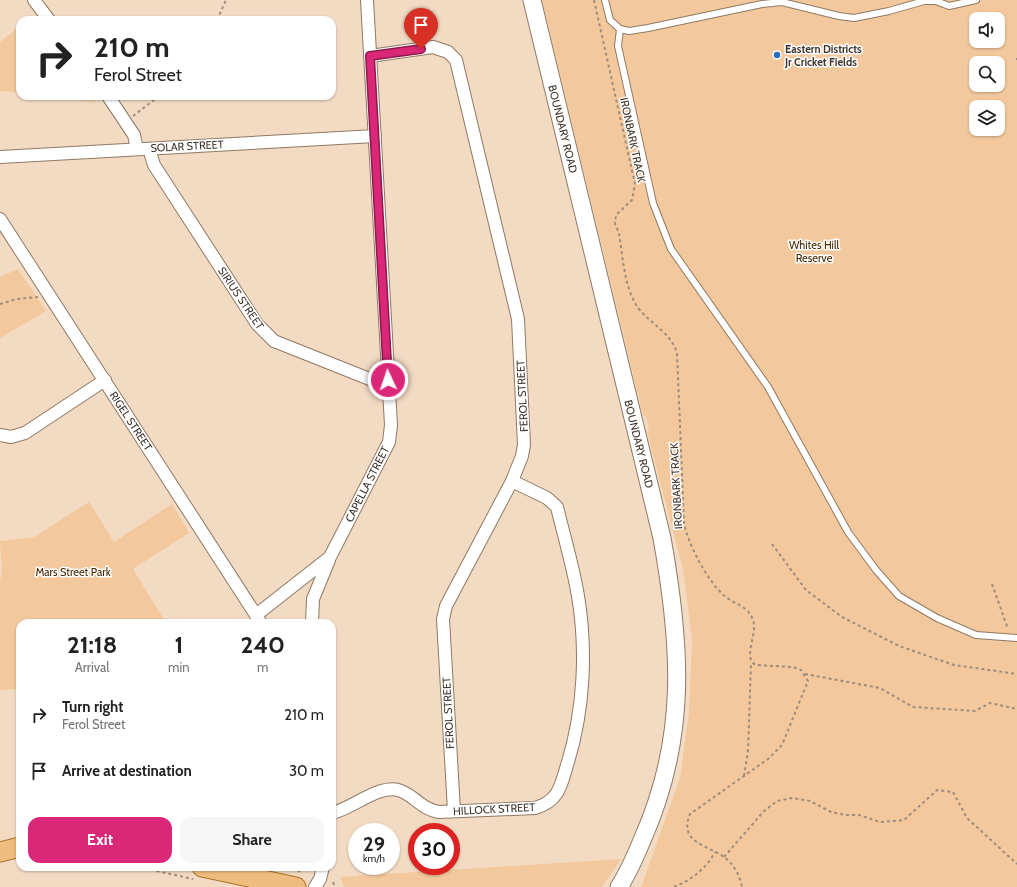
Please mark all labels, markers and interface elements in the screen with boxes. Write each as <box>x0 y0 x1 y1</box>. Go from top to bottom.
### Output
pin <box>404 8 438 49</box>
map controls <box>969 12 1005 136</box>
button: sound <box>969 12 1005 48</box>
icon: arrive <box>410 14 432 36</box>
text: 210 m <box>94 30 170 64</box>
icon: right <box>28 32 80 84</box>
place label: Eastern Districts Jr Cricket Fields <box>784 42 862 69</box>
marker: Eastern Districts Jr Cricket Fields <box>772 50 782 60</box>
button: search <box>969 56 1005 92</box>
text: Ferol Street <box>94 64 182 86</box>
street label: BOUNDARY ROAD <box>545 83 581 175</box>
street label: IRONBARK TRACK <box>617 96 649 185</box>
button: layers <box>969 100 1005 136</box>
street label: SOLAR STREET <box>150 137 224 155</box>
park label: Whites Hill Reserve <box>789 238 840 265</box>
street label: SIRIUS STREET <box>215 264 267 332</box>
position arrow <box>367 359 409 401</box>
street label: FEROL STREET <box>513 360 531 432</box>
street label: RIGEL STREET <box>107 389 155 453</box>
street label: BOUNDARY ROAD <box>621 398 657 490</box>
street label: IRONBARK TRACK <box>667 442 685 530</box>
street label: CAPELLA STREET <box>342 444 392 524</box>
park label: Mars Street Park <box>35 565 111 579</box>
text: 21:18 <box>67 630 117 659</box>
text: 1 <box>174 630 183 659</box>
text: 240 <box>240 630 285 659</box>
text: Arrival <box>75 659 109 675</box>
text: min <box>168 659 190 675</box>
text: m <box>257 659 268 675</box>
street label: FEROL STREET <box>439 677 457 749</box>
text: Turn right <box>62 698 123 716</box>
icon: right <box>28 704 50 726</box>
text: 210 m <box>284 706 324 724</box>
text: Ferol Street <box>62 716 125 732</box>
icon: arrive <box>28 760 50 782</box>
text: Arrive at destination <box>62 762 192 780</box>
text: 30 m <box>289 762 324 780</box>
street label: HILLOCK STREET <box>453 800 536 818</box>
button: Exit <box>28 817 172 863</box>
button: Share <box>180 817 324 863</box>
speed limit sign: 30 <box>408 823 460 875</box>
text: 29 <box>363 832 385 856</box>
text: km/h <box>363 852 385 865</box>

